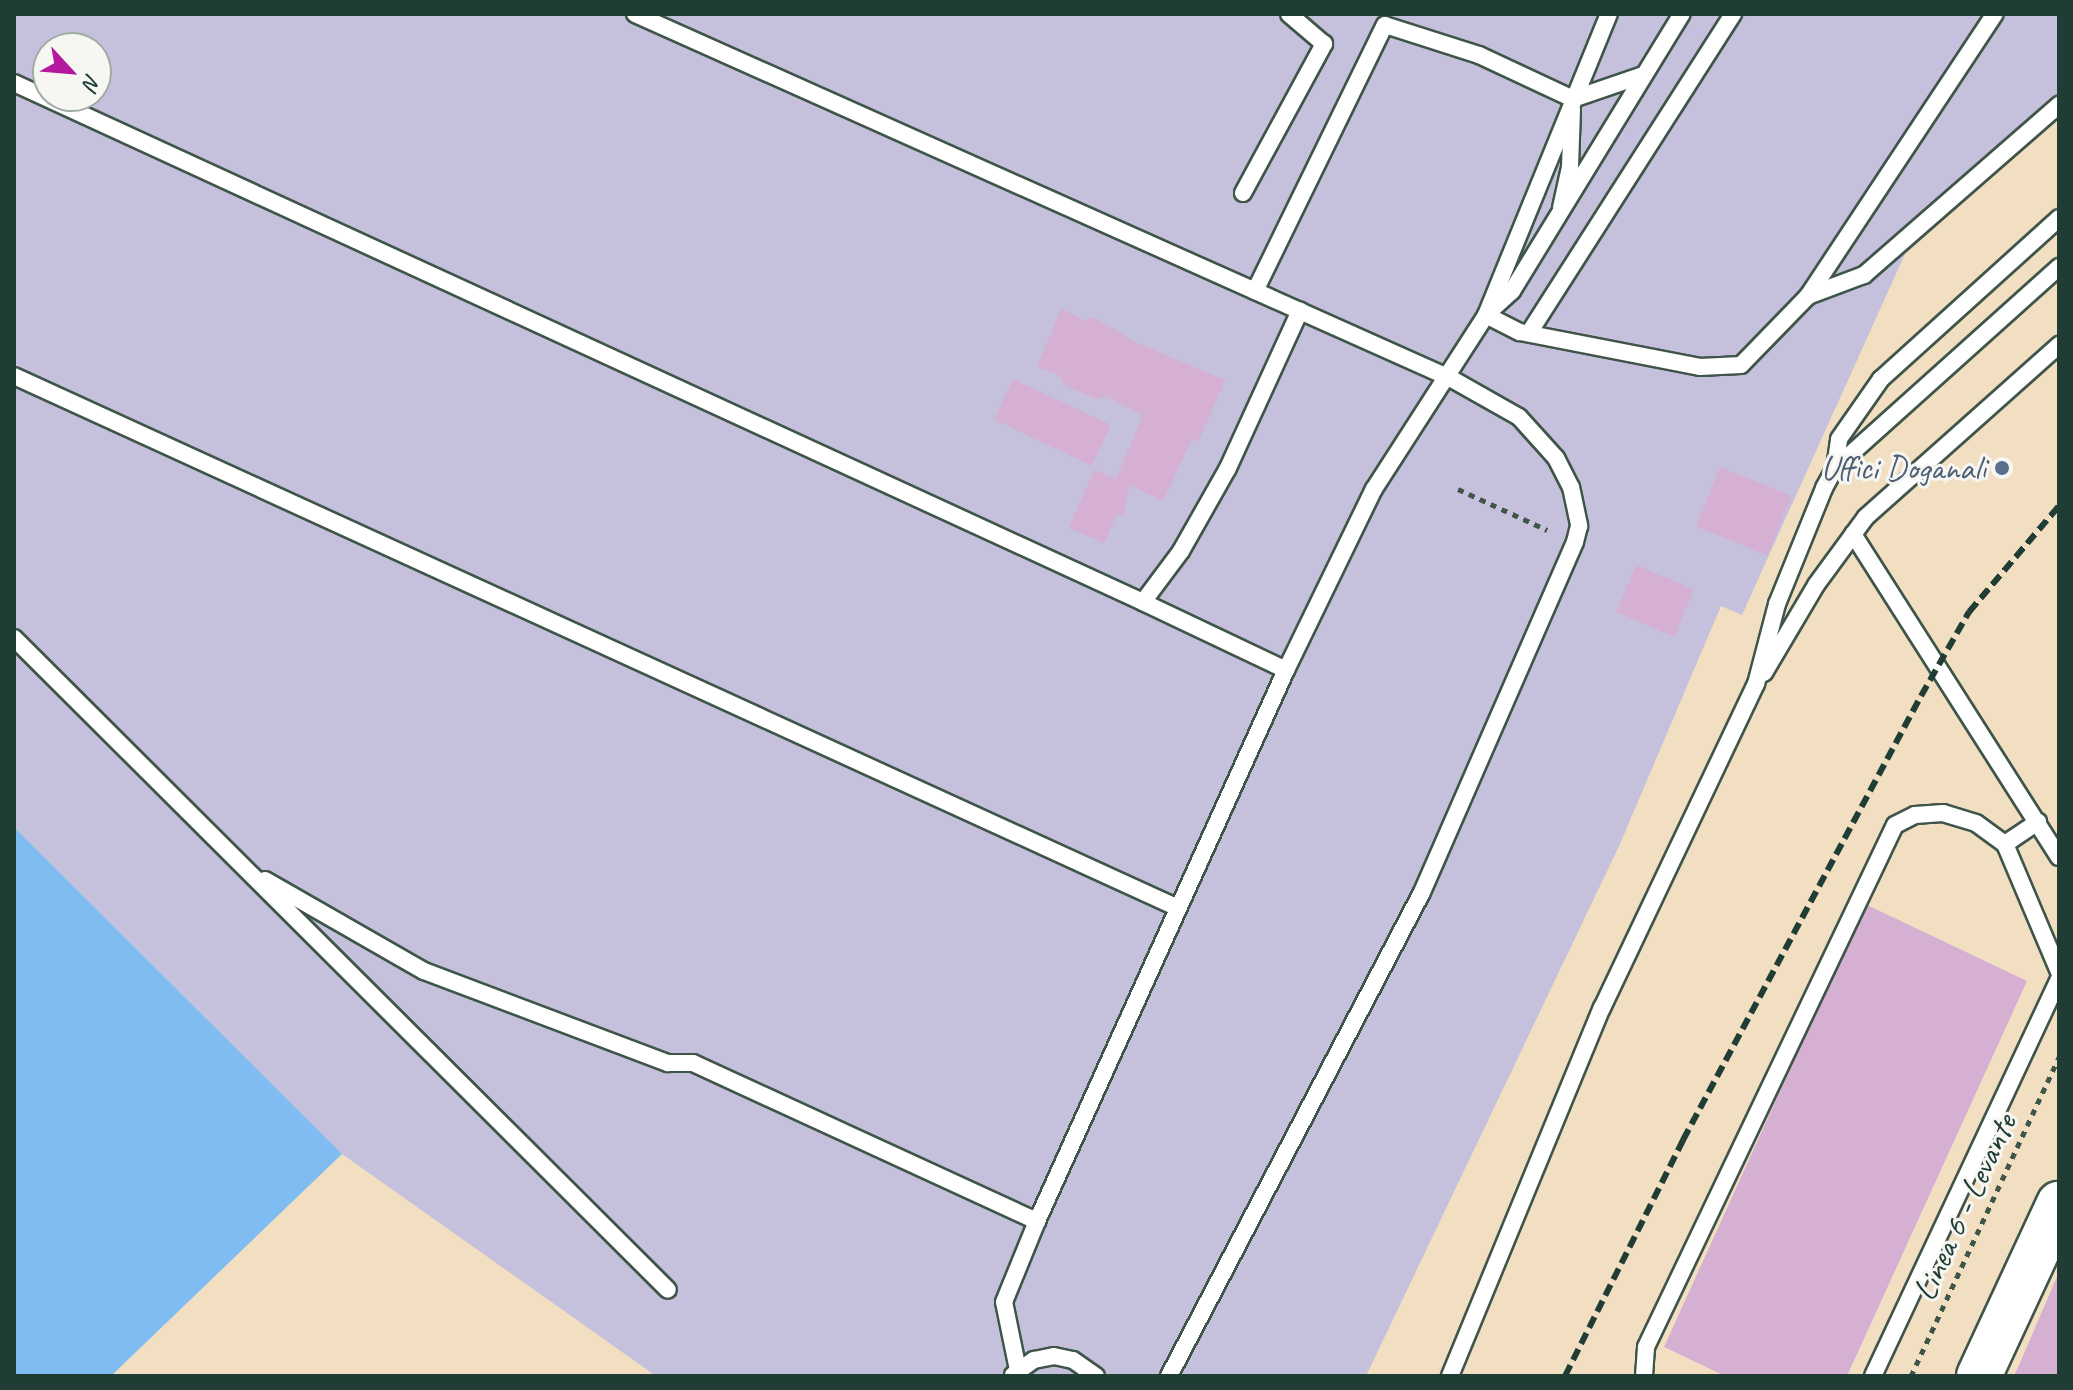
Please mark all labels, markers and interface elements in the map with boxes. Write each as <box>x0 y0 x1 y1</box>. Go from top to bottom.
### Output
north arrow <box>32 32 112 112</box>
text: N <box>76 69 107 94</box>
place label: Uffici Doganali <box>1822 448 1986 488</box>
marker: Uffici Doganali <box>1993 459 2011 477</box>
street label: Linea 6 - Levante <box>1903 1107 2025 1307</box>

